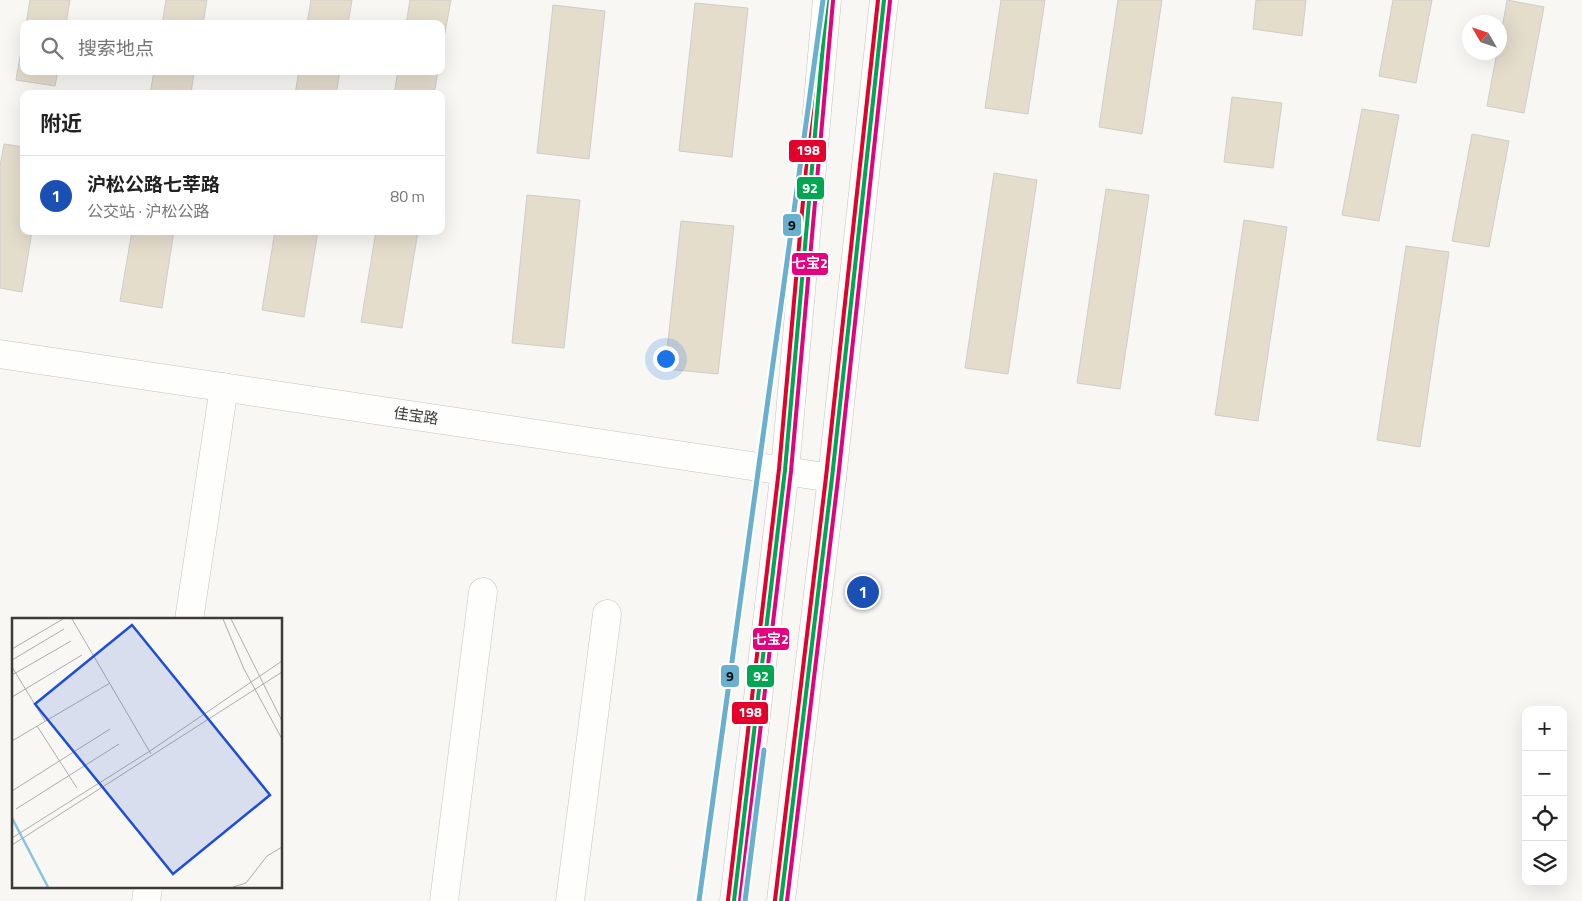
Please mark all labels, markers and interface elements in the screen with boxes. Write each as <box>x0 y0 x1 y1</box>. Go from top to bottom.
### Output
north arrow <box>1462 15 1507 60</box>
search box <box>20 20 445 75</box>
text: 搜索地点 <box>78 33 154 62</box>
icon: search <box>38 34 66 62</box>
text: 附近 <box>40 107 82 139</box>
line badge: 198 <box>788 139 827 163</box>
text: 198 <box>796 139 820 160</box>
text: 沪松公路七莘路 <box>87 169 220 198</box>
line badge: 92 <box>796 176 825 200</box>
text: 92 <box>802 177 818 198</box>
text: 1 <box>52 184 60 208</box>
text: 80 m <box>390 184 425 208</box>
text: 公交站 · 沪松公路 <box>87 199 210 223</box>
line badge: 9 <box>782 213 802 237</box>
text: 9 <box>788 214 796 235</box>
line badge: 七宝2 <box>791 252 829 276</box>
text: 七宝2 <box>792 252 828 273</box>
your location <box>653 346 679 372</box>
street label: 佳宝路 <box>392 401 440 430</box>
pin: 1 <box>847 573 879 611</box>
inset map <box>12 618 282 888</box>
line badge: 七宝2 <box>752 627 790 651</box>
text: 七宝2 <box>753 628 789 649</box>
line badge: 9 <box>720 664 740 688</box>
line badge: 92 <box>746 664 775 688</box>
text: 9 <box>726 665 734 686</box>
text: 92 <box>753 665 769 686</box>
line badge: 198 <box>731 701 769 725</box>
text: 198 <box>738 701 762 722</box>
map controls <box>1522 706 1567 886</box>
button: + <box>1522 706 1567 751</box>
button: − <box>1522 751 1567 796</box>
button: locate <box>1522 796 1567 841</box>
button: layers <box>1522 841 1567 886</box>

